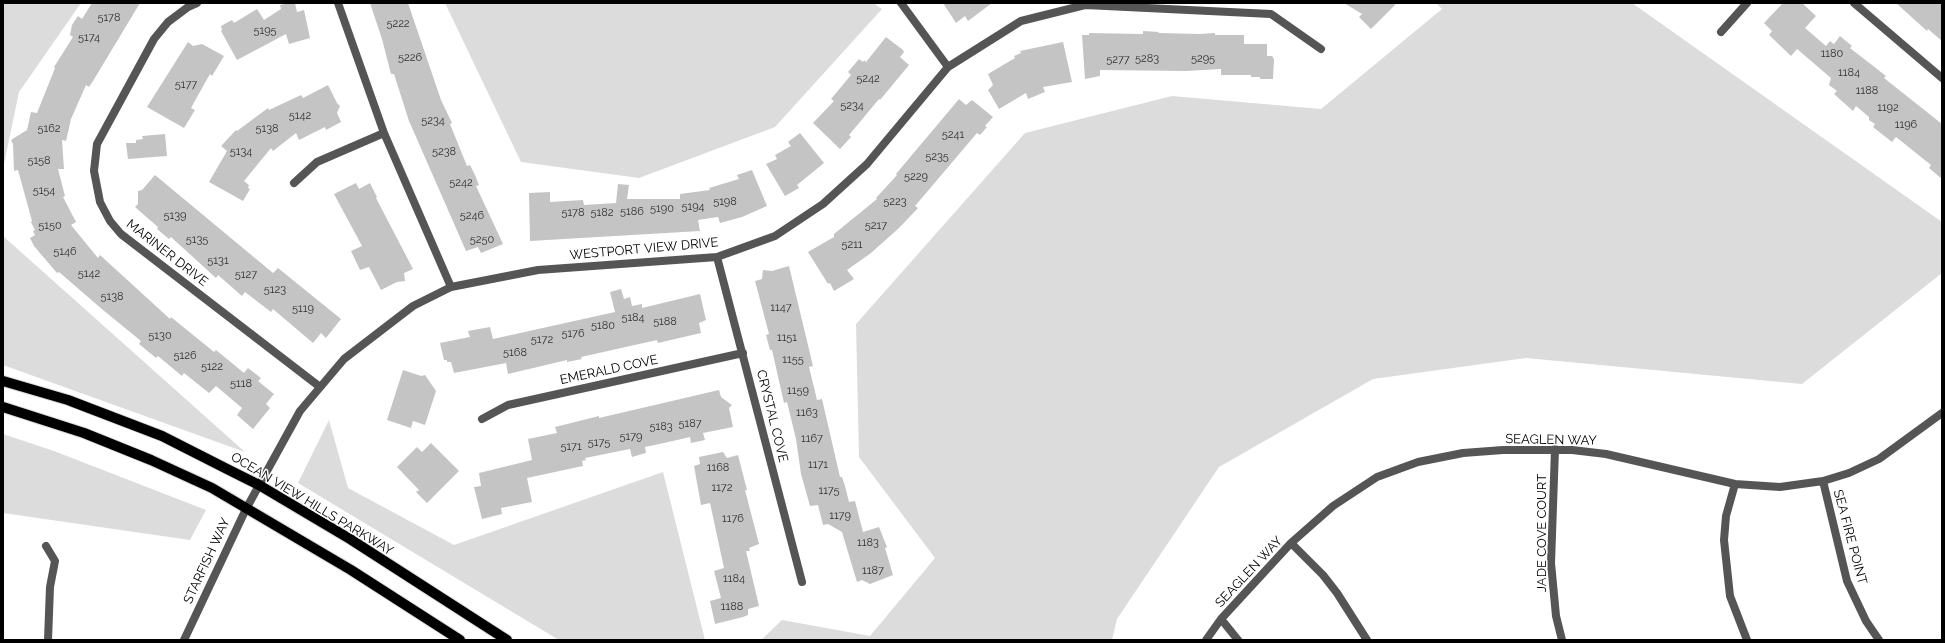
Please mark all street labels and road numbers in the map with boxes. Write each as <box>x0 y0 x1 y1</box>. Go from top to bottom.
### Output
street label: MARINER DRIVE <box>123 216 211 290</box>
street label: WESTPORT VIEW DRIVE <box>569 235 719 263</box>
street label: EMERALD COVE <box>559 352 659 388</box>
street label: CRYSTAL COVE <box>753 368 791 464</box>
street label: SEAGLEN WAY <box>1505 431 1597 449</box>
street label: OCEAN VIEW HILLS PARKWAY <box>228 449 396 559</box>
street label: JADE COVE COURT <box>1534 474 1550 592</box>
street label: SEA FIRE POINT <box>1830 488 1870 586</box>
street label: STARFISH WAY <box>180 516 234 606</box>
street label: SEAGLEN WAY <box>1212 533 1286 611</box>

